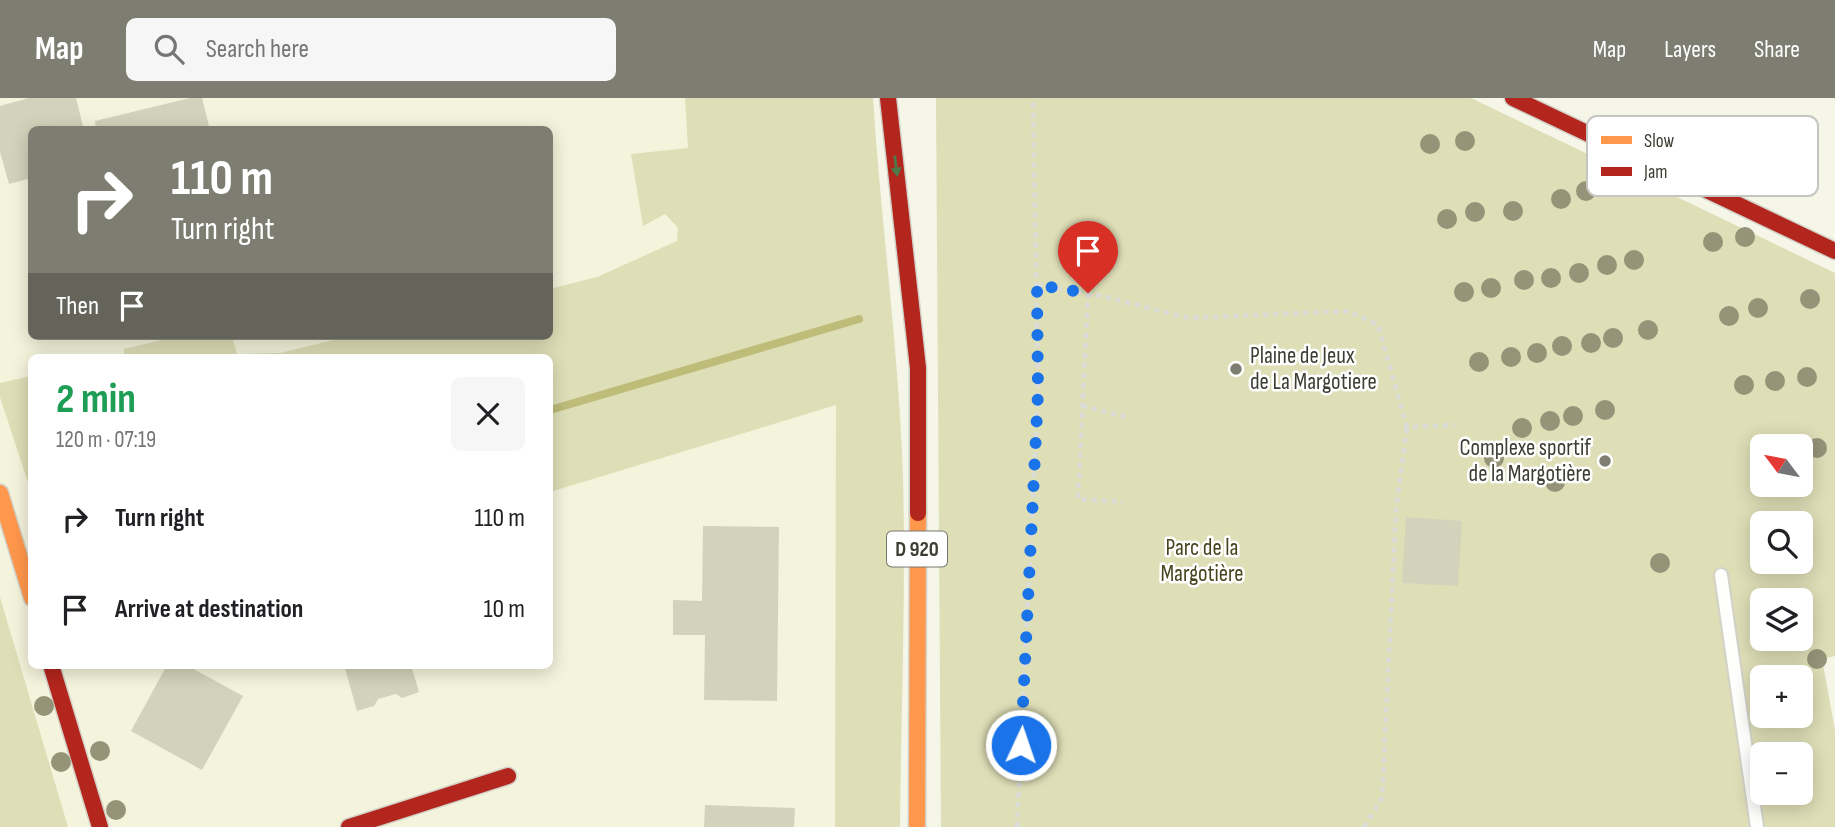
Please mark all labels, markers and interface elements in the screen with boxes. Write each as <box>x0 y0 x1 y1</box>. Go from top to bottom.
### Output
search box <box>126 18 616 81</box>
text: Map <box>35 29 84 69</box>
icon: search <box>150 30 188 68</box>
text: Search here <box>206 34 309 65</box>
text: Map <box>1593 35 1626 64</box>
text: Layers <box>1664 35 1716 64</box>
text: Share <box>1754 35 1800 64</box>
legend <box>1587 116 1818 196</box>
text: Slow <box>1644 130 1674 153</box>
text: 110 m <box>171 150 273 209</box>
icon: right <box>56 154 147 245</box>
one-way arrow <box>891 155 902 177</box>
text: Jam <box>1643 161 1667 184</box>
text: Turn right <box>171 210 275 249</box>
pin <box>1058 221 1118 293</box>
icon: arrive <box>1069 232 1107 270</box>
icon: arrive <box>113 287 151 325</box>
text: Then <box>56 291 99 322</box>
place label: Plaine de Jeux de La Margotiere <box>1250 342 1377 396</box>
marker: Plaine de Jeux de La Margotiere <box>1228 361 1244 377</box>
text: 2 min <box>56 374 136 425</box>
button: close <box>451 377 525 451</box>
text: 120 m · 07:19 <box>56 426 156 454</box>
place label: Complexe sportif de la Margotière <box>1460 434 1591 488</box>
north arrow <box>1750 434 1813 497</box>
map controls <box>1750 434 1813 805</box>
marker: Complexe sportif de la Margotière <box>1597 453 1613 469</box>
icon: right <box>56 500 94 538</box>
text: Turn right <box>115 503 204 534</box>
text: 110 m <box>474 503 525 534</box>
button: search <box>1750 511 1813 574</box>
road number: D 920 <box>887 532 947 566</box>
park label: Parc de la Margotière <box>1160 534 1244 588</box>
button: layers <box>1750 588 1813 651</box>
icon: arrive <box>56 591 94 629</box>
text: Arrive at destination <box>115 594 303 625</box>
text: 10 m <box>483 594 525 625</box>
button: + <box>1750 665 1813 728</box>
position arrow <box>984 708 1058 782</box>
button: − <box>1750 742 1813 805</box>

